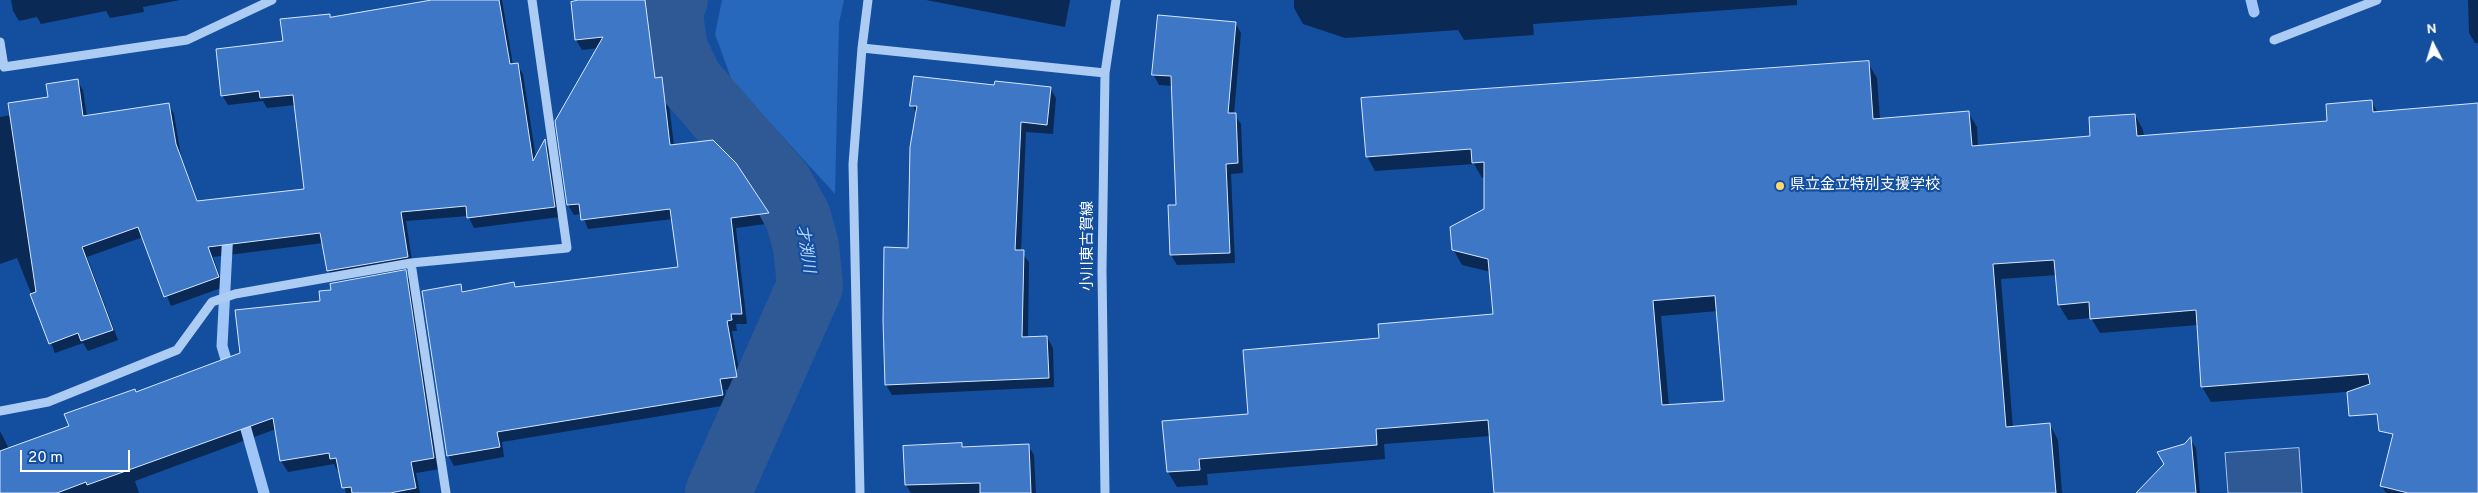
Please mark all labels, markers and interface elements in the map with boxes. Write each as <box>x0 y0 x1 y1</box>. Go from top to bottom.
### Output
north arrow <box>2408 20 2458 70</box>
text: N <box>2426 21 2437 38</box>
place label: 県立金立特別支援学校 <box>1790 177 1940 195</box>
marker: 県立金立特別支援学校 <box>1774 180 1786 192</box>
street label: 小川東古賀線 <box>1080 201 1098 291</box>
water label: 才渕川 <box>791 224 817 274</box>
scale bar <box>22 440 132 472</box>
text: 20 m <box>28 449 63 468</box>

